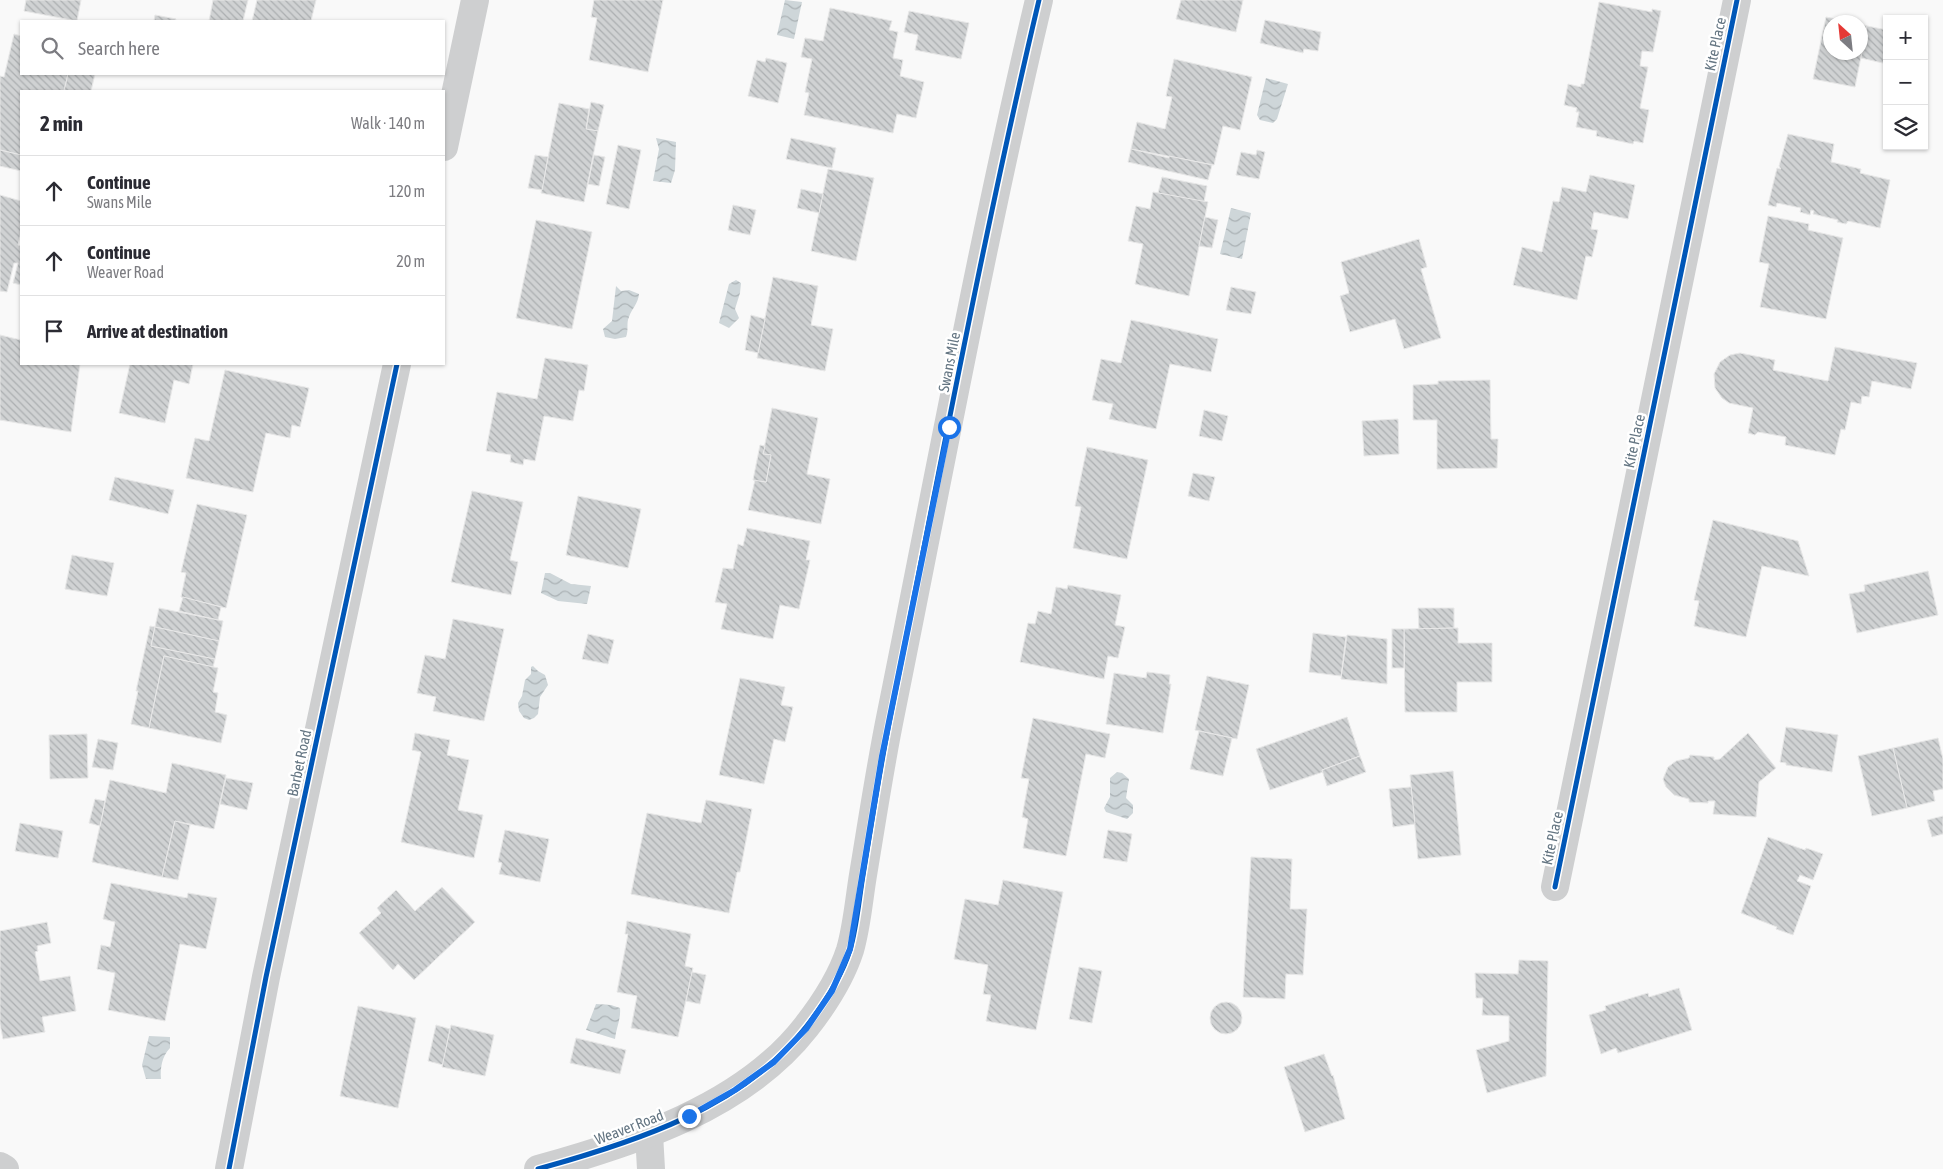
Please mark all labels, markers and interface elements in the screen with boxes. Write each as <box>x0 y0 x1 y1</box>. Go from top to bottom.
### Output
street label: Kite Place <box>1701 15 1729 72</box>
north arrow <box>1823 15 1868 60</box>
map controls <box>1883 15 1928 150</box>
button: + <box>1883 15 1928 60</box>
search box <box>20 20 445 75</box>
icon: search <box>38 34 66 62</box>
text: Search here <box>78 37 160 59</box>
button: − <box>1883 60 1928 105</box>
button: layers <box>1883 105 1928 150</box>
text: 2 min <box>40 111 83 135</box>
text: Walk · 140 m <box>351 114 425 132</box>
text: Continue <box>87 171 151 193</box>
icon: ahead <box>40 177 68 205</box>
text: 120 m <box>389 182 425 200</box>
text: Swans Mile <box>87 193 152 211</box>
text: Continue <box>87 241 151 263</box>
icon: ahead <box>40 247 68 275</box>
text: 20 m <box>396 252 425 270</box>
text: Weaver Road <box>87 263 164 281</box>
icon: arrive <box>40 317 68 345</box>
text: Arrive at destination <box>87 320 228 342</box>
street label: Swans Mile <box>935 330 963 393</box>
street label: Kite Place <box>1620 412 1648 469</box>
route start <box>938 416 961 439</box>
street label: Barbet Road <box>284 728 314 798</box>
street label: Kite Place <box>1538 809 1566 866</box>
route end <box>678 1105 701 1128</box>
street label: Weaver Road <box>592 1106 666 1148</box>

